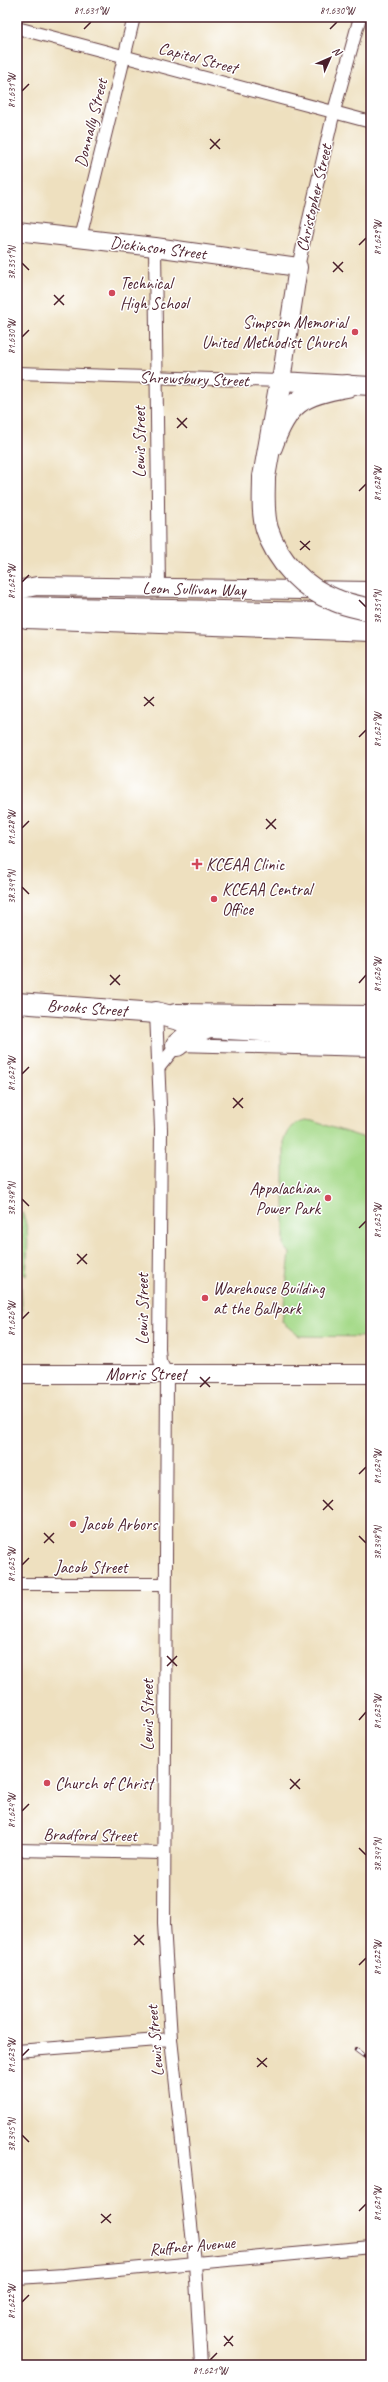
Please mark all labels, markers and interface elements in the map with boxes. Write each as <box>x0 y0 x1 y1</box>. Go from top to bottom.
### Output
text: 81.631°W <box>74 4 110 17</box>
text: 81.630°W <box>320 4 356 17</box>
street label: Capitol Street <box>156 37 242 79</box>
north arrow <box>310 38 350 78</box>
text: N <box>330 44 346 60</box>
text: 81.631°W <box>5 72 18 108</box>
street label: Donnally Street <box>70 74 113 169</box>
street label: Christopher Street <box>291 140 337 254</box>
text: 81.629°W <box>371 219 384 255</box>
street label: Dickinson Street <box>109 232 210 265</box>
text: 38.351°N <box>5 244 18 280</box>
place label: Technical High School <box>120 273 191 314</box>
marker: Technical High School <box>107 288 117 298</box>
place label: Simpson Memorial United Methodist Church <box>202 312 350 353</box>
text: 81.630°W <box>5 318 18 354</box>
marker: Simpson Memorial United Methodist Church <box>350 327 360 337</box>
street label: Shrewsbury Street <box>139 367 251 391</box>
street label: Lewis Street <box>129 404 150 478</box>
text: 81.628°W <box>371 465 384 501</box>
text: 81.629°W <box>5 563 18 599</box>
street label: Leon Sullivan Way <box>142 578 247 600</box>
text: 38.351°N <box>371 588 384 624</box>
text: 81.627°W <box>371 711 384 747</box>
text: 81.628°W <box>5 809 18 845</box>
place label: KCEAA Clinic <box>206 854 285 875</box>
marker: KCEAA Clinic <box>191 858 203 870</box>
text: 38.349°N <box>5 868 18 904</box>
place label: KCEAA Central Office <box>222 879 315 920</box>
marker: KCEAA Central Office <box>209 894 219 904</box>
text: 81.626°W <box>371 956 384 992</box>
street label: Brooks Street <box>46 995 130 1021</box>
text: 81.627°W <box>5 1055 18 1091</box>
place label: Appalachian Power Park <box>249 1178 322 1219</box>
text: 38.348°N <box>5 1180 18 1216</box>
marker: Appalachian Power Park <box>323 1193 333 1203</box>
text: 81.625°W <box>371 1202 384 1238</box>
street label: Lewis Street <box>132 1271 153 1345</box>
place label: Warehouse Building at the Ballpark <box>213 1278 325 1319</box>
marker: Warehouse Building at the Ballpark <box>200 1293 210 1303</box>
text: 81.626°W <box>5 1300 18 1336</box>
street label: Morris Street <box>106 1364 189 1385</box>
text: 81.624°W <box>371 1448 384 1484</box>
place label: Jacob Arbors <box>80 1514 159 1535</box>
marker: Jacob Arbors <box>68 1519 78 1529</box>
text: 38.348°N <box>371 1524 384 1560</box>
text: 81.625°W <box>5 1546 18 1582</box>
street label: Jacob Street <box>54 1557 130 1578</box>
street label: Lewis Street <box>137 1677 158 1751</box>
text: 81.623°W <box>371 1693 384 1729</box>
place label: Church of Christ <box>55 1773 156 1794</box>
marker: Church of Christ <box>42 1778 52 1788</box>
text: 81.624°W <box>5 1792 18 1828</box>
street label: Bradford Street <box>43 1824 139 1846</box>
text: 38.347°N <box>371 1836 384 1872</box>
text: 81.622°W <box>371 1939 384 1975</box>
street label: Lewis Street <box>141 2002 169 2077</box>
text: 81.623°W <box>5 2037 18 2073</box>
text: 38.345°N <box>5 2116 18 2152</box>
text: 81.621°W <box>371 2185 384 2221</box>
street label: Ruffner Avenue <box>148 2232 237 2260</box>
text: 81.622°W <box>5 2283 18 2319</box>
text: 81.621°W <box>193 2364 229 2377</box>

